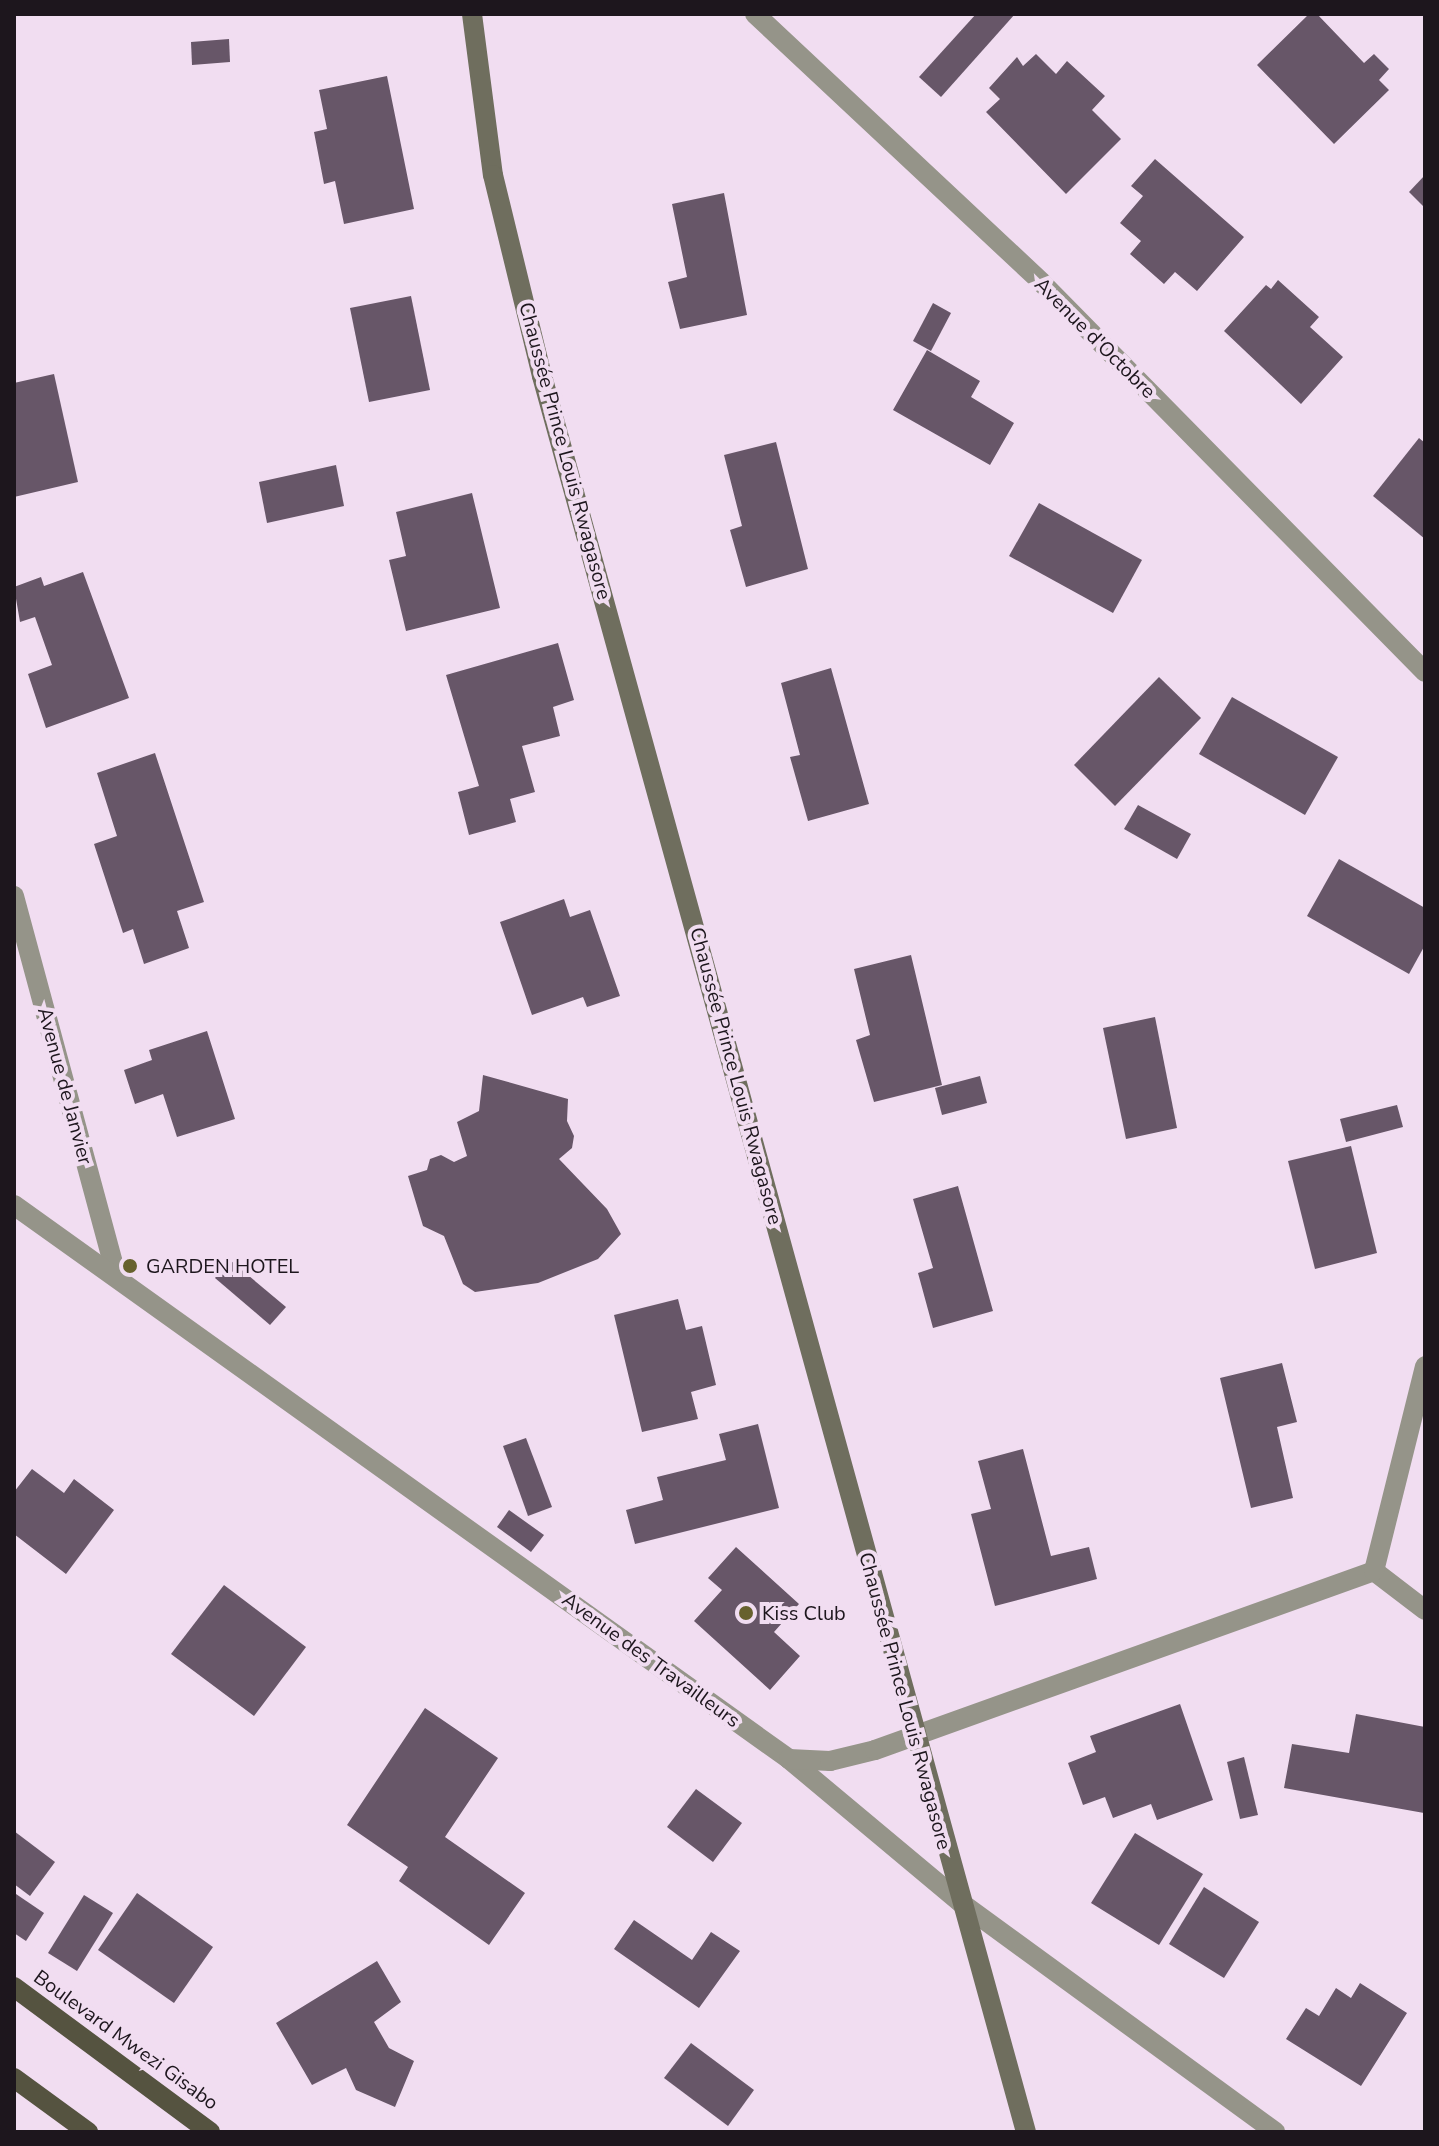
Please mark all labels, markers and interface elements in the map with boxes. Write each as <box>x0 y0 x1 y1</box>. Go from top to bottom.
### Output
street label: Avenue d'Octobre <box>1030 273 1160 403</box>
street label: Chaussée Prince Louis Rwagasore <box>514 300 616 602</box>
street label: Chaussée Prince Louis Rwagasore <box>685 925 787 1227</box>
street label: Avenue de Janvier <box>32 1005 98 1167</box>
place label: GARDEN HOTEL <box>146 1254 299 1278</box>
marker: GARDEN HOTEL <box>121 1257 139 1275</box>
street label: Chaussée Prince Louis Rwagasore <box>854 1550 956 1852</box>
street label: Avenue des Travailleurs <box>557 1587 745 1733</box>
place label: Kiss Club <box>762 1601 846 1625</box>
marker: Kiss Club <box>737 1604 755 1622</box>
street label: Boulevard Mwezi Gisabo <box>29 1965 223 2115</box>

